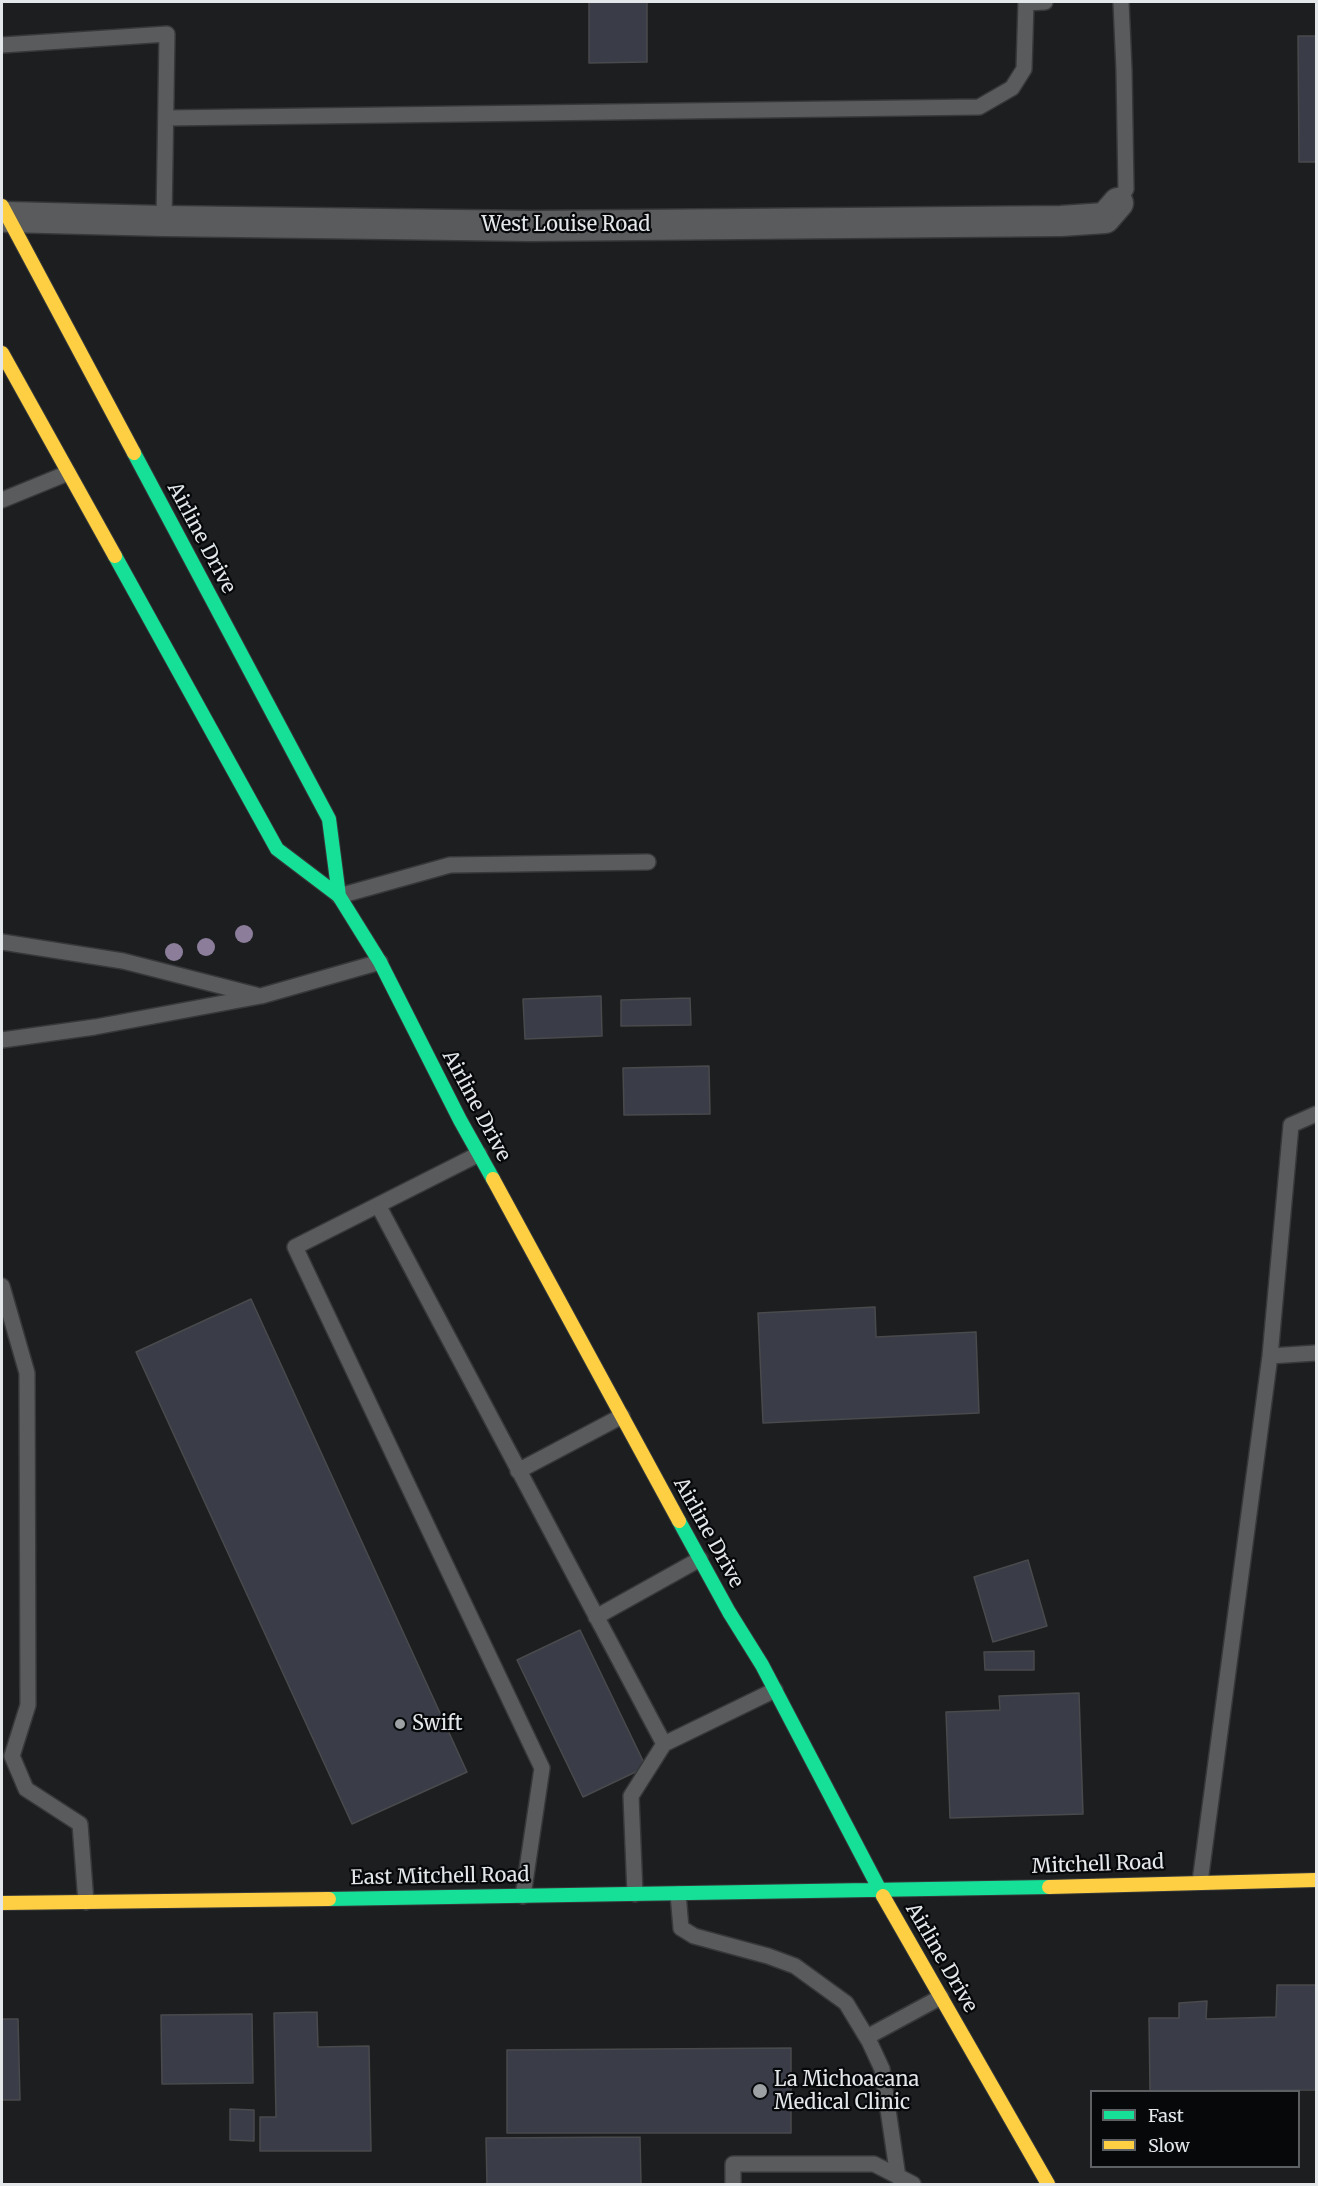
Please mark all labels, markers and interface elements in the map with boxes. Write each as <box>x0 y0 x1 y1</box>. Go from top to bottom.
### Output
street label: West Louise Road <box>482 213 650 237</box>
street label: Airline Drive <box>162 478 240 598</box>
street label: Airline Drive <box>437 1046 515 1166</box>
street label: Airline Drive <box>668 1474 748 1592</box>
place label: Swift <box>412 1712 463 1736</box>
marker: Swift <box>393 1717 407 1731</box>
street label: Mitchell Road <box>1031 1851 1165 1879</box>
street label: East Mitchell Road <box>350 1863 530 1891</box>
street label: Airline Drive <box>900 1899 982 2017</box>
place label: La Michoacana Medical Clinic <box>774 2068 919 2115</box>
marker: La Michoacana Medical Clinic <box>751 2082 769 2100</box>
legend <box>1090 2090 1300 2168</box>
text: Fast <box>1148 2104 1184 2127</box>
text: Slow <box>1148 2134 1190 2157</box>

